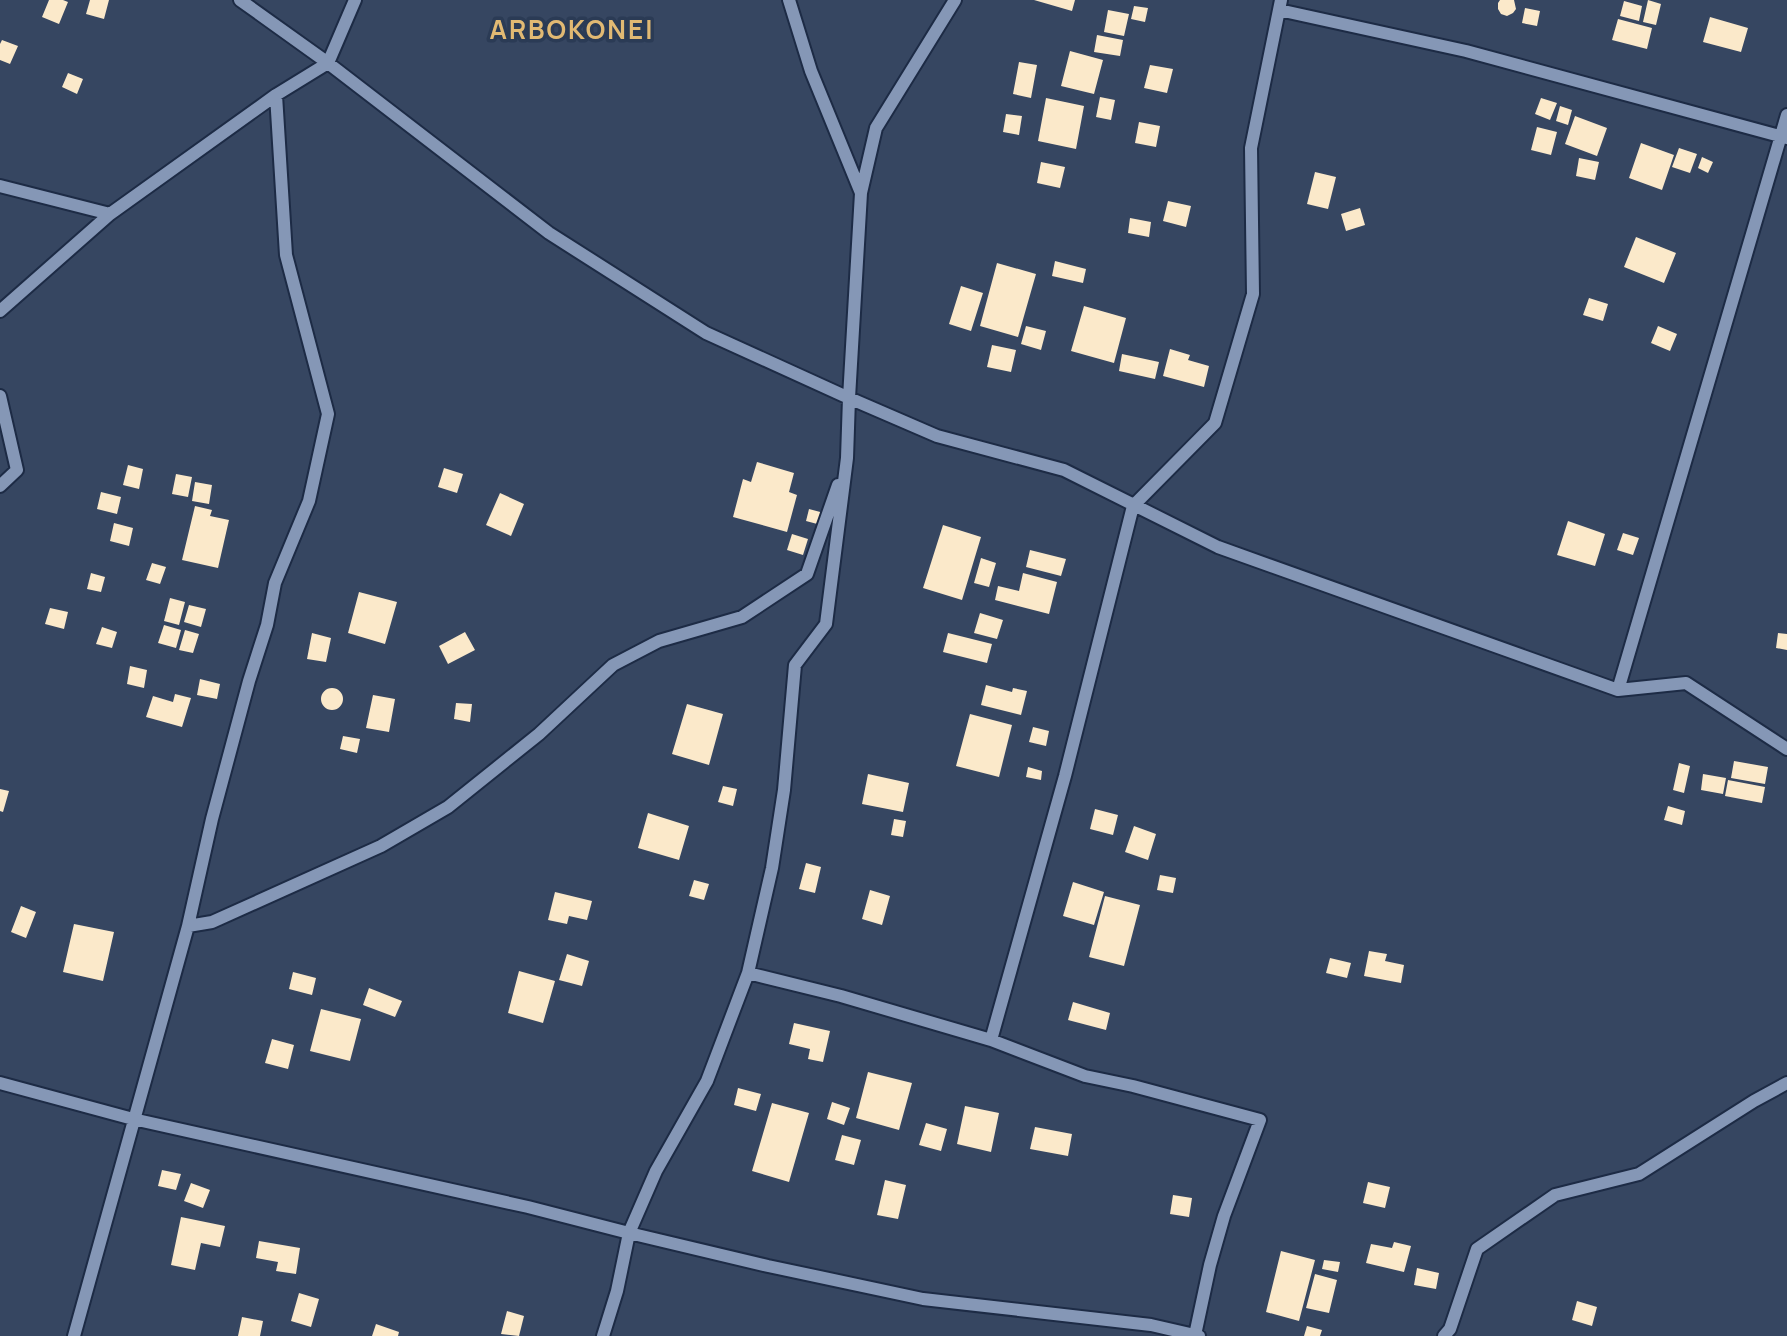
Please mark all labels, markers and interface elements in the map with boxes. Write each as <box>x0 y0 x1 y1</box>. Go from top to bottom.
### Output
district label: ARBOKONEI <box>490 11 654 47</box>

